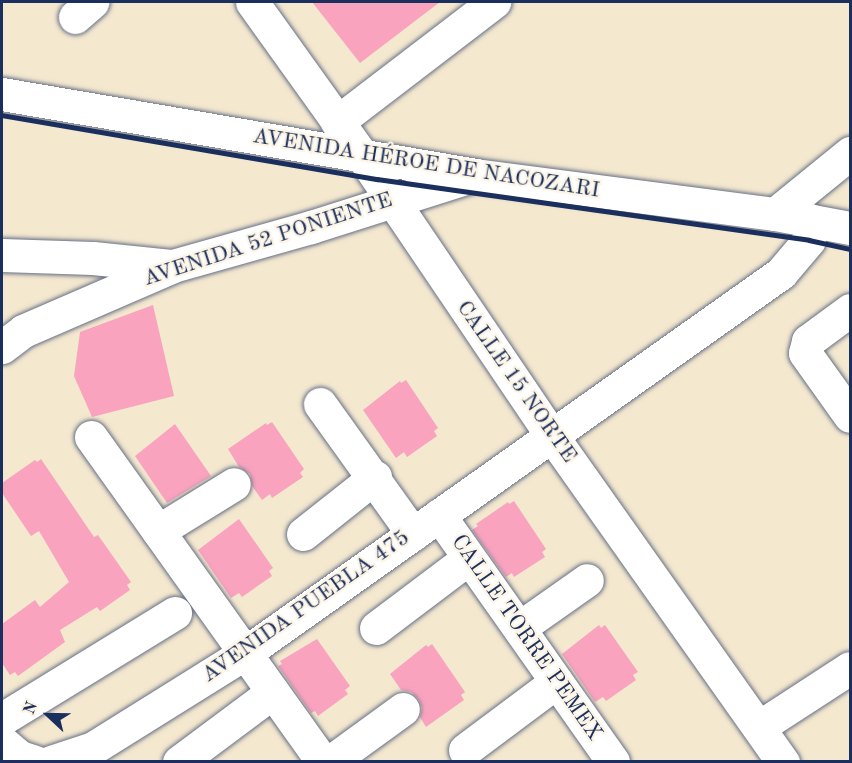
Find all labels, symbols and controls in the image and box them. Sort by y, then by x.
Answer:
street label: AVENIDA HÉROE DE NACOZARI [251,124,601,204]
street label: AVENIDA 52 PONIENTE [140,187,396,293]
street label: CALLE 15 NORTE [450,296,582,468]
street label: AVENIDA PUEBLA 475 [197,525,415,689]
street label: CALLE TORRE PEMEX [445,530,607,746]
north arrow [18,685,78,745]
text: N [22,700,41,717]

